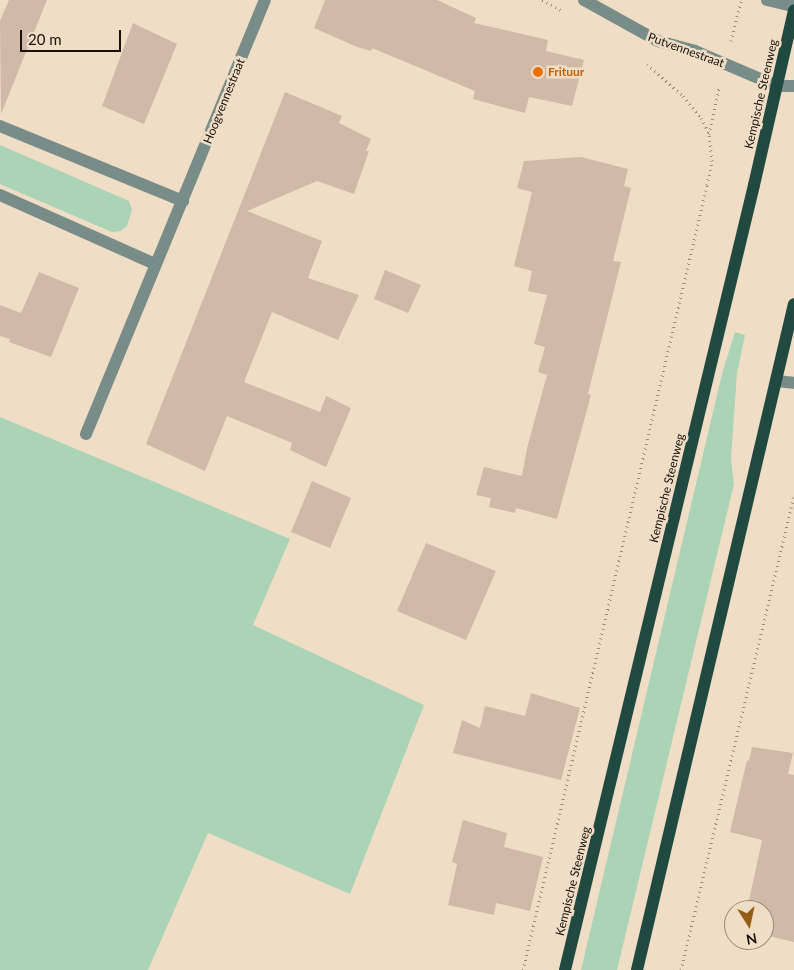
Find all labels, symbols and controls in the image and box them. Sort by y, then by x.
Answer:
scale bar [22,20,124,52]
text: 20 m [28,30,62,48]
street label: Putvennestraat [646,30,726,70]
street label: Kempische Steenweg [741,38,781,150]
street label: Hoogvennestraat [200,56,248,146]
place label: Frituur [548,65,584,79]
marker: Frituur [532,66,544,78]
street label: Kempische Steenweg [646,432,688,544]
street label: Kempische Steenweg [552,825,594,937]
north arrow [724,900,774,950]
text: N [745,930,758,949]

